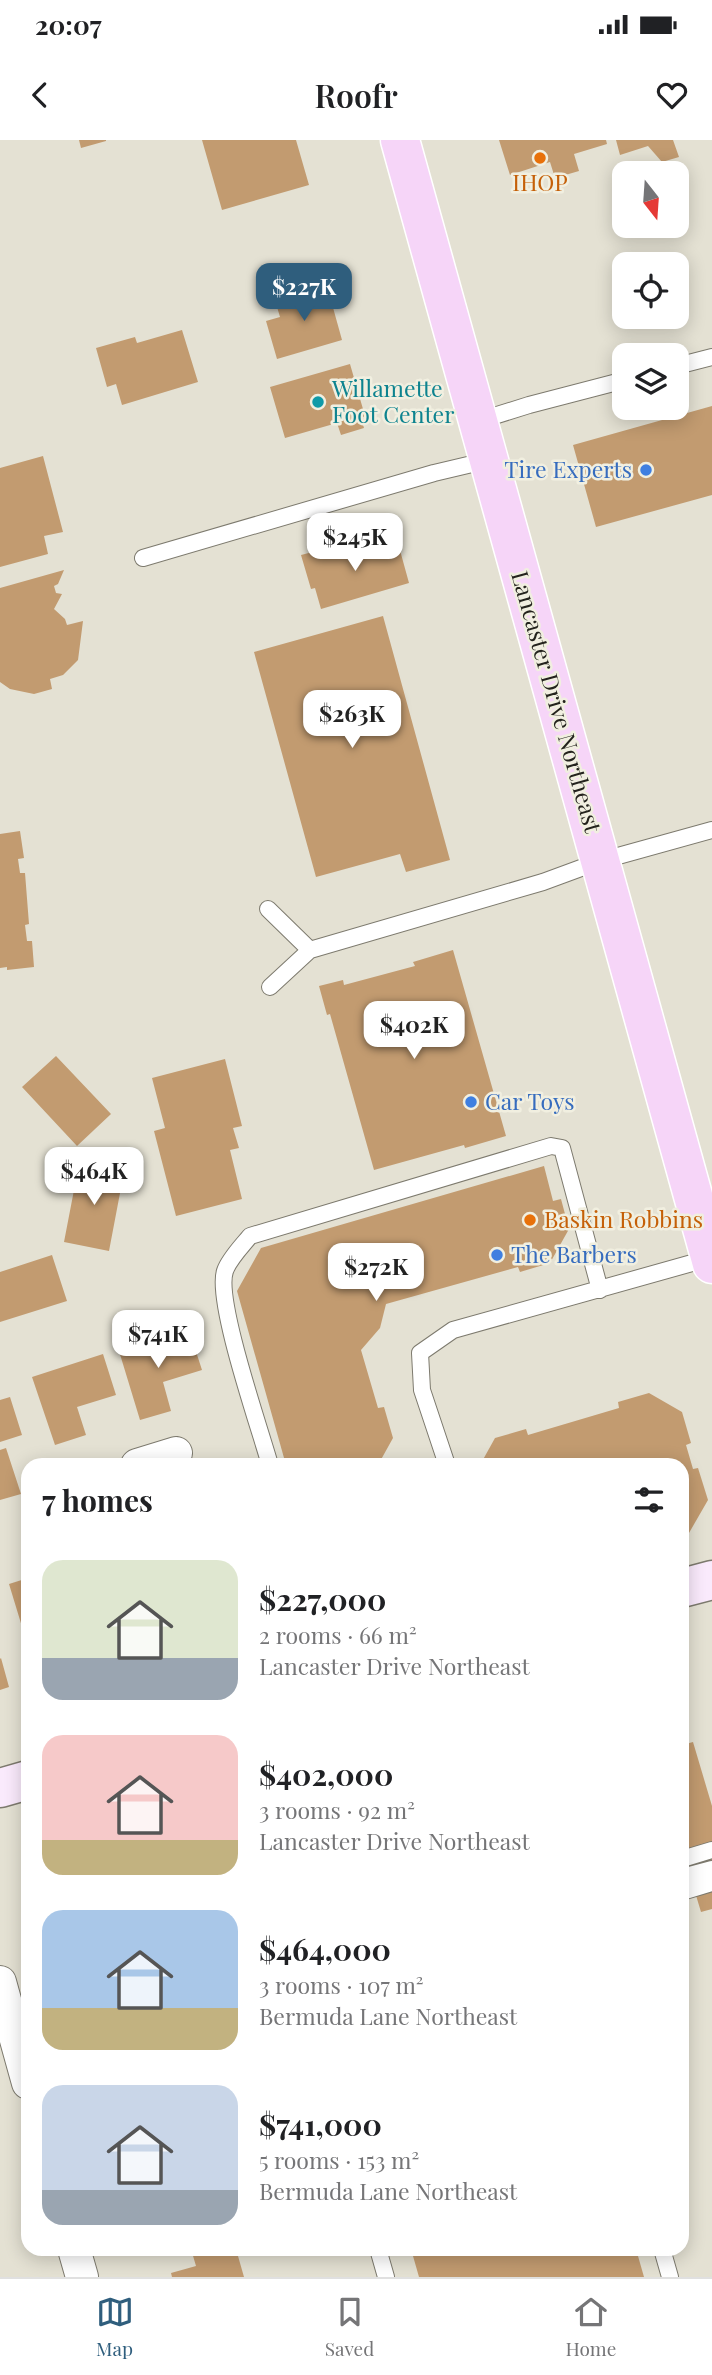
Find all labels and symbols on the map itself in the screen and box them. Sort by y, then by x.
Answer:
marker: IHOP [532,150,548,166]
north arrow [612,161,690,238]
place label: IHOP [512,166,568,197]
pin: $227K [255,264,353,323]
place label: Willamette Foot Center [331,372,454,429]
marker: Willamette Foot Center [310,394,326,410]
place label: Tire Experts [504,453,632,484]
marker: Tire Experts [638,462,654,478]
pin: $245K [306,514,404,573]
street label: Lancaster Drive Northeast [505,567,610,837]
pin: $263K [303,690,401,750]
pin: $402K [365,1002,463,1061]
place label: Car Toys [485,1085,575,1116]
marker: Car Toys [463,1094,479,1110]
pin: $464K [45,1147,143,1207]
place label: Baskin Robbins [544,1203,703,1234]
marker: Baskin Robbins [522,1212,538,1228]
place label: The Barbers [511,1238,637,1269]
pin: $272K [327,1244,425,1303]
marker: The Barbers [489,1247,505,1263]
pin: $741K [109,1310,207,1370]

